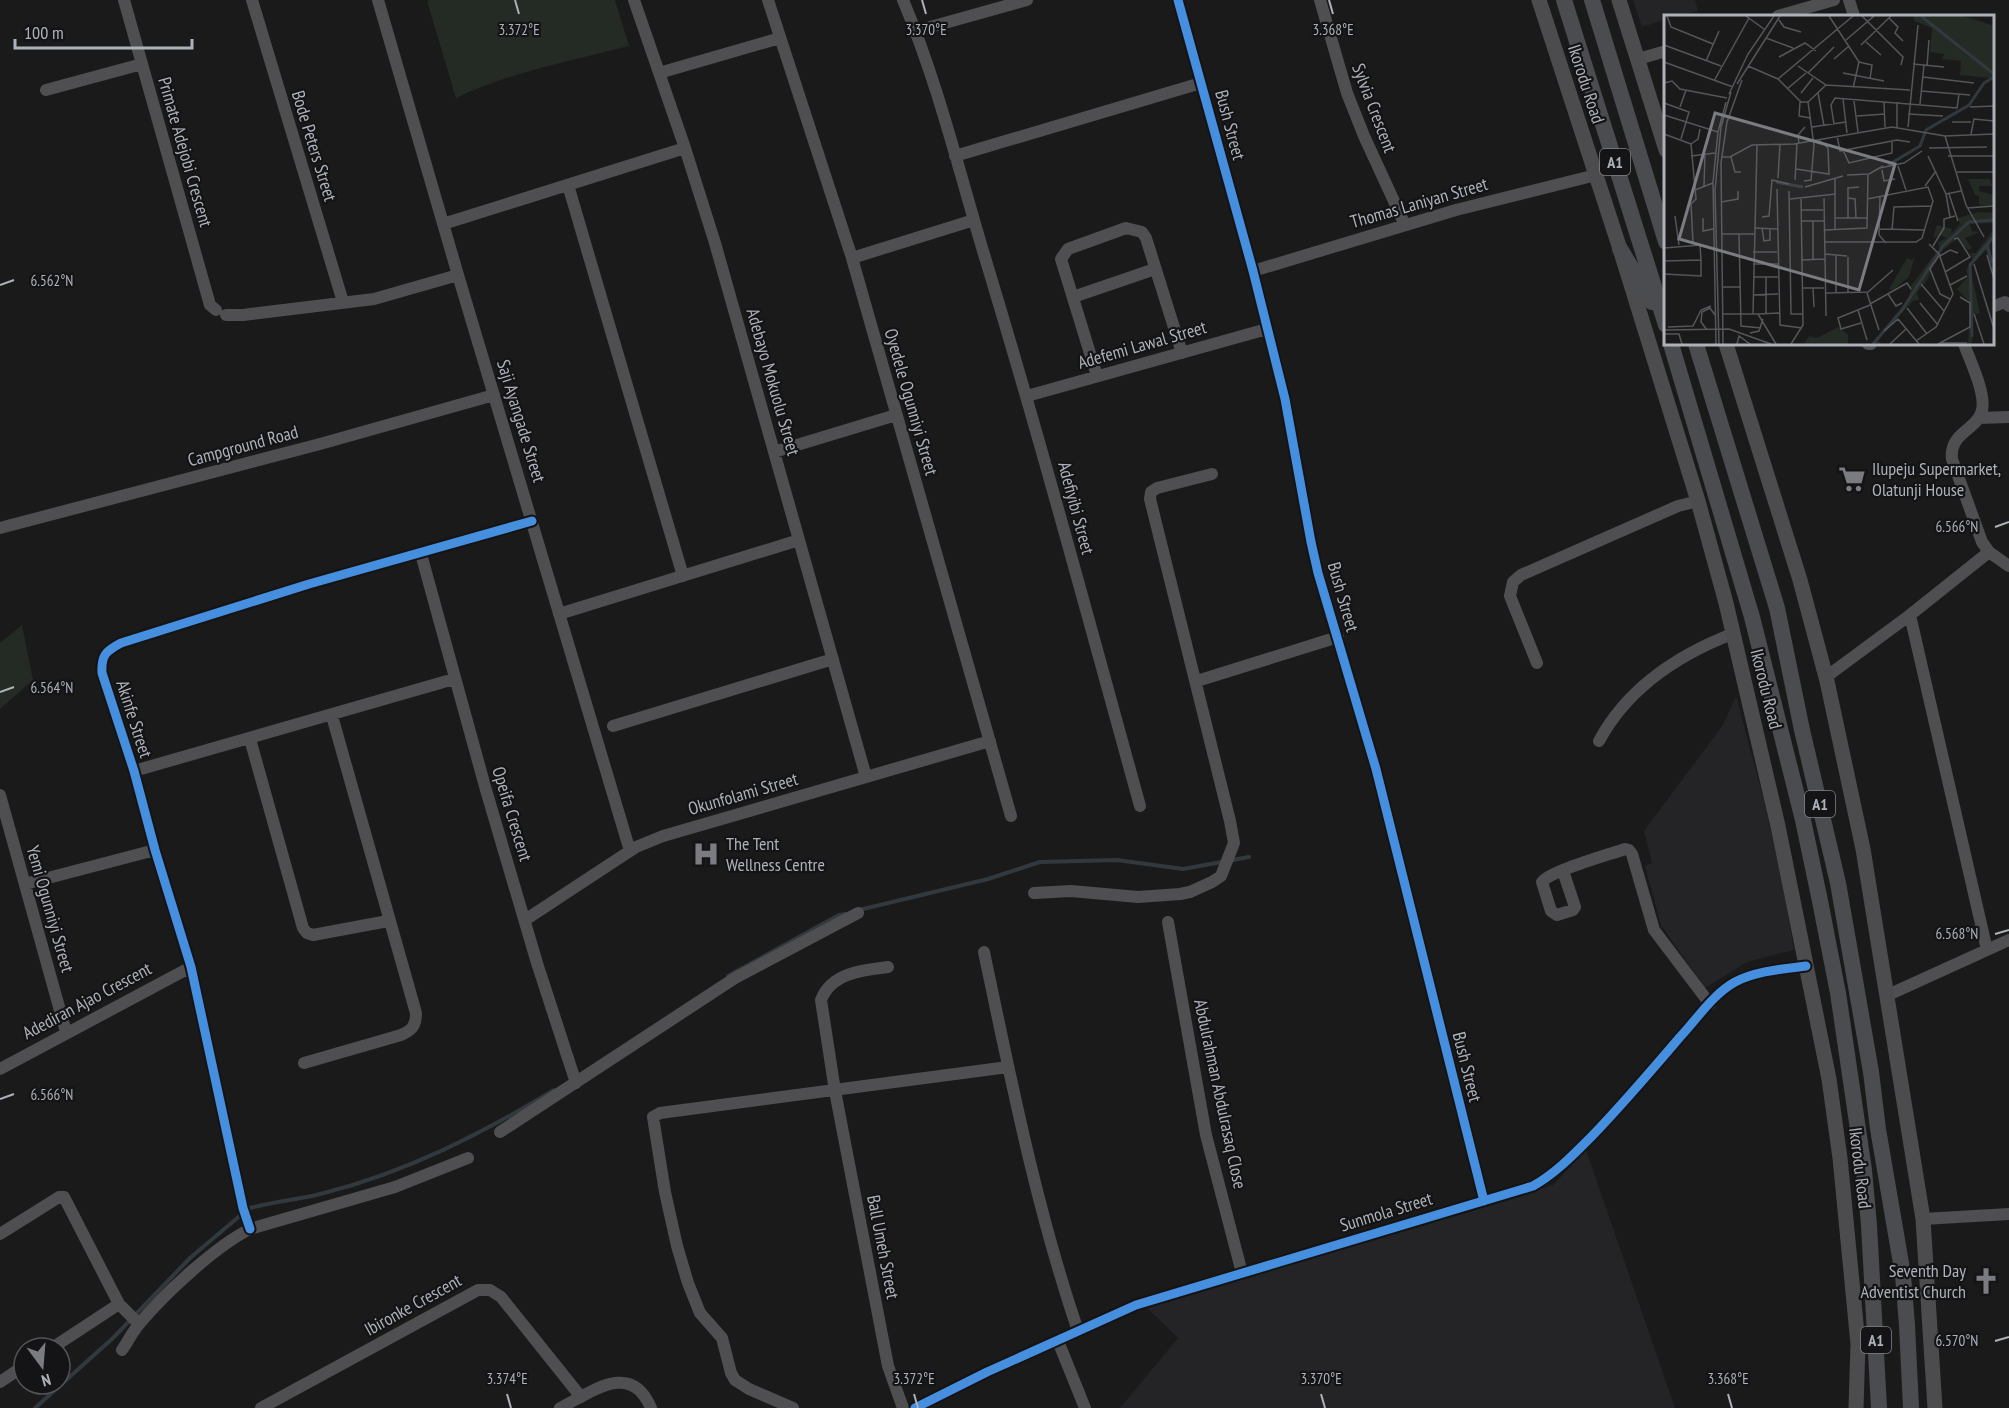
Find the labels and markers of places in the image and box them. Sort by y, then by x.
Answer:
place label: Ilupeju Supermarket, Olatunji House [1872,457,2001,501]
supermarket icon: Ilupeju Supermarket, Olatunji House [1837,464,1867,494]
place label: The Tent Wellness Centre [726,832,825,876]
hospital icon: The Tent Wellness Centre [691,839,721,869]
place label: Seventh Day Adventist Church [1860,1259,1966,1303]
church icon: Seventh Day Adventist Church [1971,1266,2001,1296]

